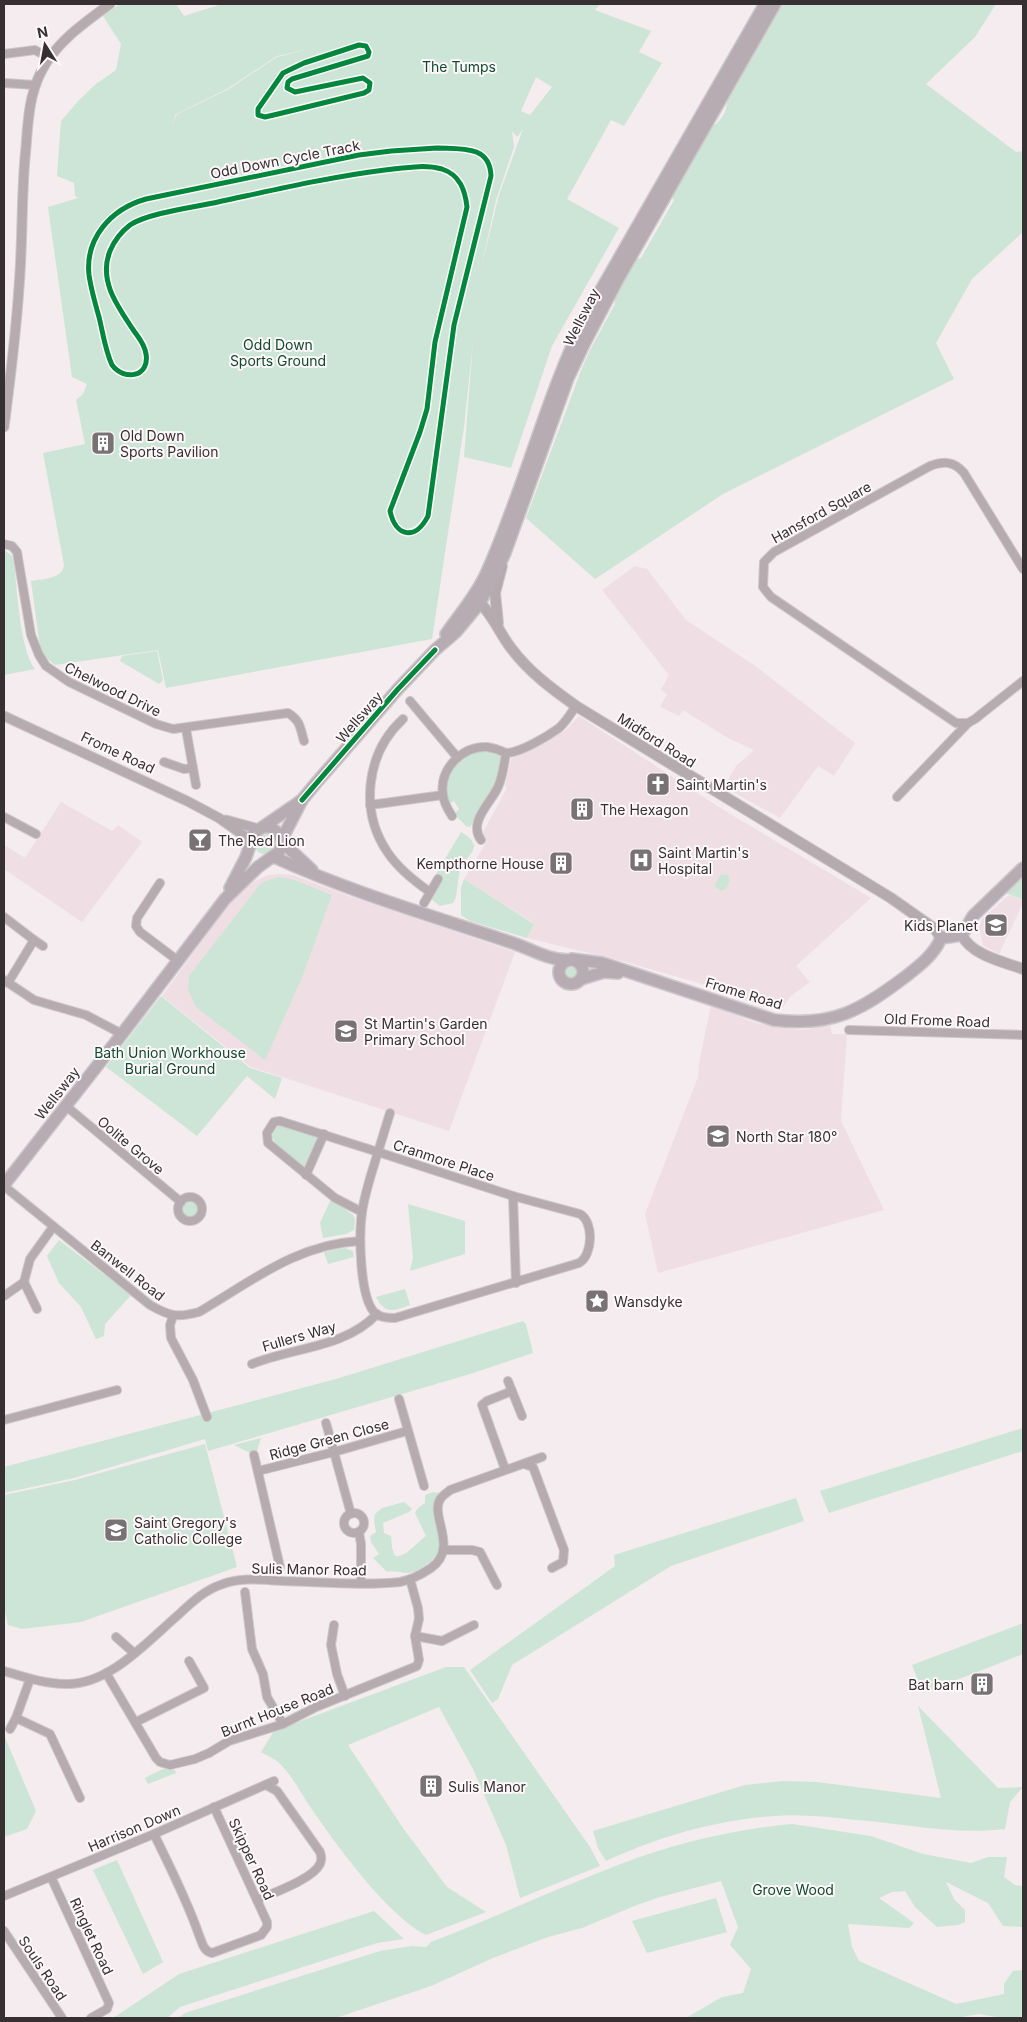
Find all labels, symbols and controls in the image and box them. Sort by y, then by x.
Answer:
north arrow [20,20,70,70]
text: N [36,22,49,41]
park label: The Tumps [422,58,496,75]
street label: Odd Down Cycle Track [209,136,362,182]
street label: Wellsway [559,285,603,349]
park label: Odd Down Sports Ground [230,336,326,369]
place label: Old Down Sports Pavilion [120,427,219,460]
building icon: Old Down Sports Pavilion [90,430,116,456]
street label: Hansford Square [768,478,874,546]
street label: Chelwood Drive [62,658,164,720]
street label: Wellsway [332,688,386,746]
street label: Midford Road [615,709,699,771]
street label: Frome Road [78,728,158,776]
church icon: Saint Martin's [645,771,671,797]
place label: Saint Martin's [676,776,767,793]
building icon: The Hexagon [569,796,595,822]
place label: The Hexagon [600,801,688,818]
bar icon: The Red Lion [187,827,213,853]
place label: The Red Lion [218,832,305,849]
place label: Saint Martin's Hospital [658,844,749,877]
hospital icon: Saint Martin's Hospital [628,847,654,873]
building icon: Kempthorne House [548,850,574,876]
place label: Kempthorne House [416,855,544,872]
school or university icon: Kids Planet [983,912,1009,938]
place label: Kids Planet [904,917,978,934]
street label: Frome Road [704,973,784,1013]
street label: Old Frome Road [884,1010,990,1030]
place label: St Martin's Garden Primary School [364,1015,488,1048]
school or university icon: St Martin's Garden Primary School [333,1018,359,1044]
park label: Bath Union Workhouse Burial Ground [94,1044,246,1077]
street label: Wellsway [31,1063,83,1123]
street label: Oolite Grove [94,1112,168,1178]
school or university icon: North Star 180° [705,1123,731,1149]
place label: North Star 180° [736,1128,838,1145]
street label: Cranmore Place [391,1136,497,1184]
street label: Banwell Road [88,1236,168,1304]
place icon: Wansdyke [584,1288,610,1314]
place label: Wansdyke [614,1293,683,1310]
street label: Fullers Way [260,1317,338,1355]
street label: Ridge Green Close [267,1415,391,1463]
place label: Saint Gregory's Catholic College [134,1514,242,1547]
school or university icon: Saint Gregory's Catholic College [103,1517,129,1543]
street label: Sulis Manor Road [251,1559,367,1579]
building icon: Bat barn [969,1671,995,1697]
place label: Bat barn [908,1676,964,1693]
street label: Burnt House Road [218,1680,336,1740]
building icon: Sulis Manor [418,1773,444,1799]
place label: Sulis Manor [448,1778,526,1795]
street label: Harrison Down [85,1801,183,1855]
street label: Skipper Road [226,1815,278,1903]
park label: Grove Wood [752,1881,834,1898]
street label: Ringlet Road [67,1895,117,1977]
street label: Souls Road [15,1933,71,2003]

